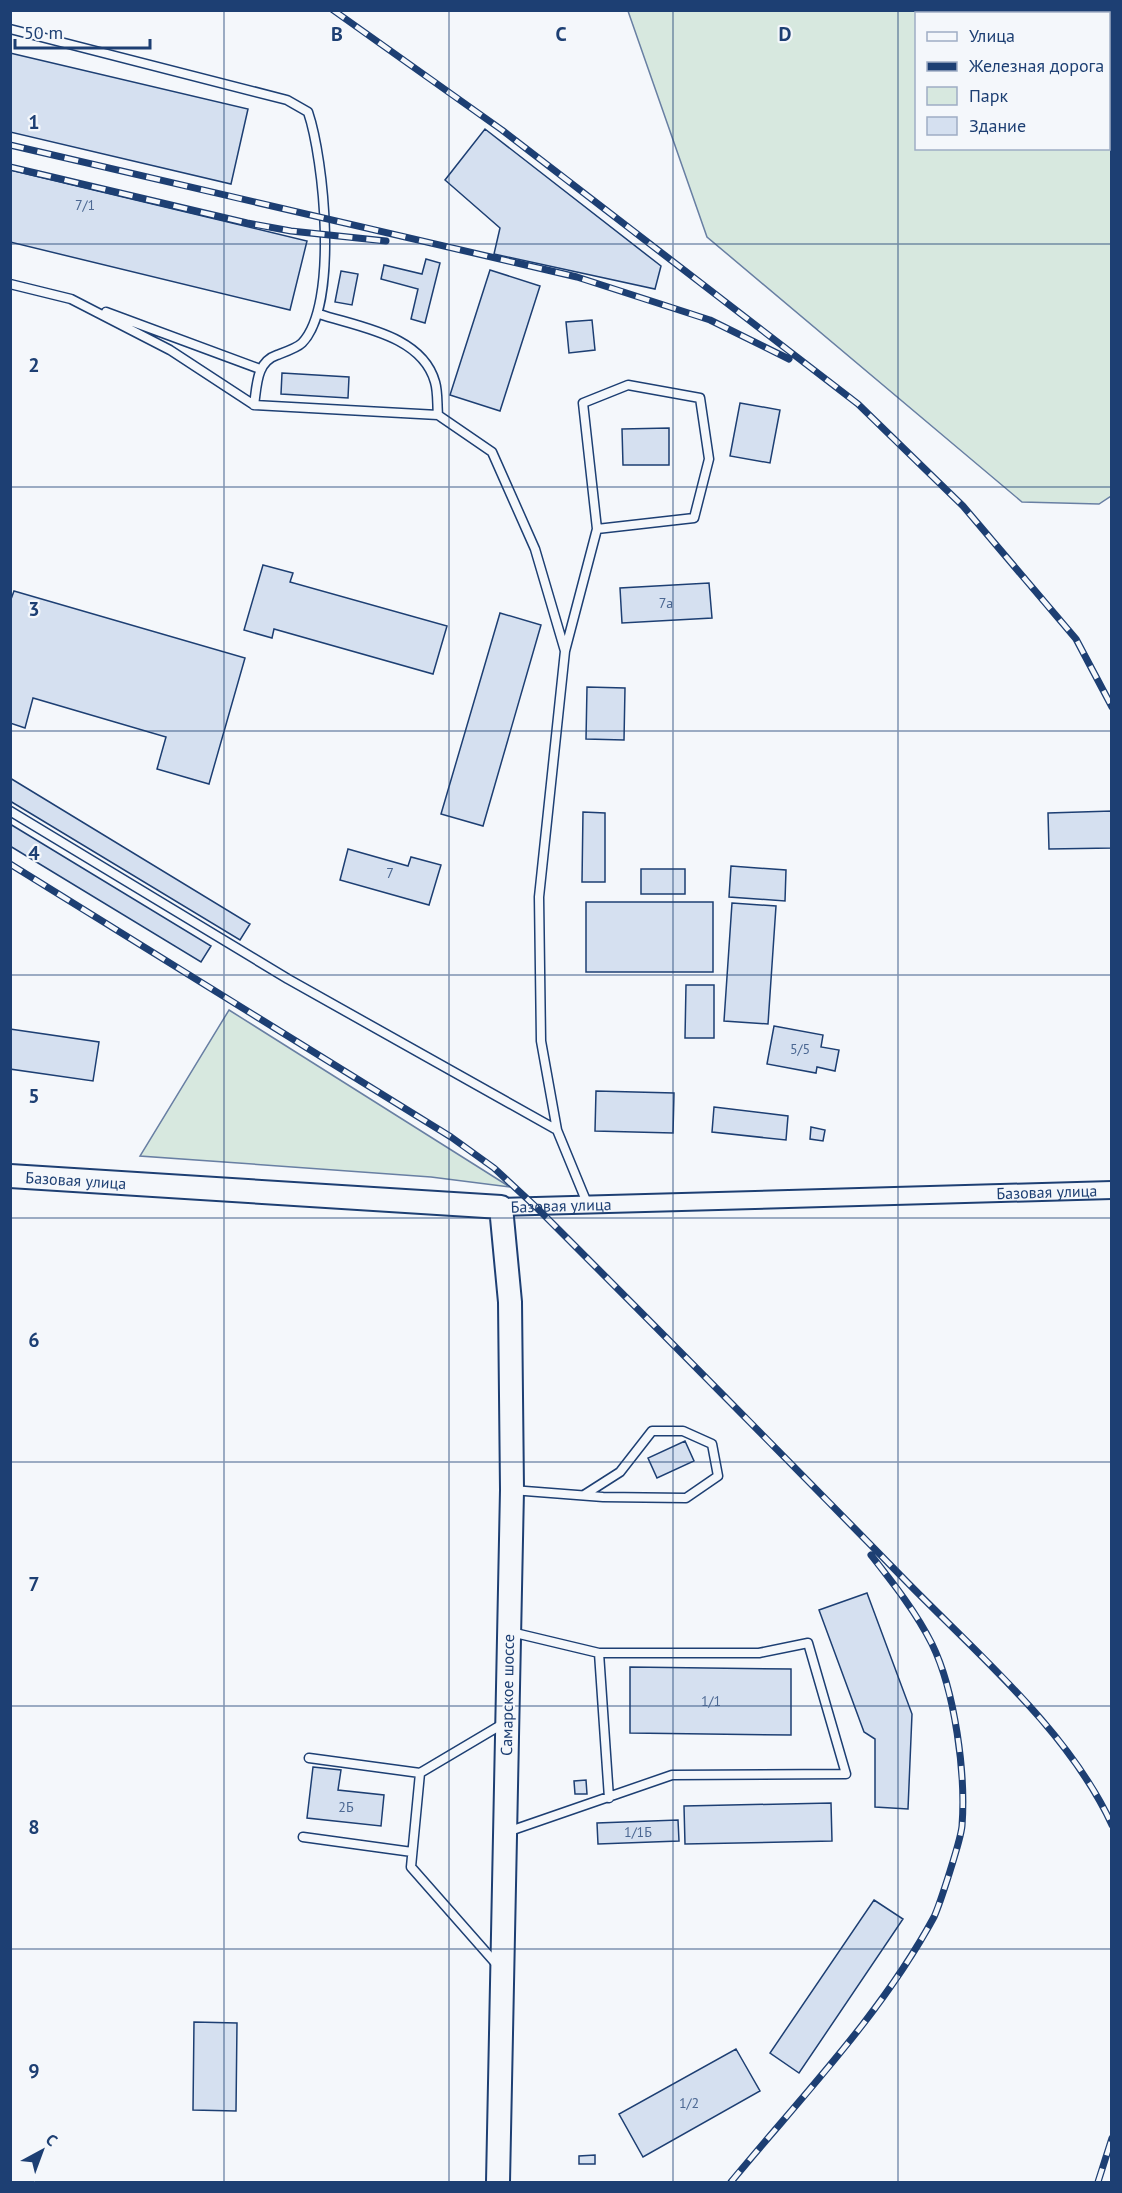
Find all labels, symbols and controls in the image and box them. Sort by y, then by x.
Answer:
scale bar [15,12,150,50]
legend [915,12,1110,150]
text: 50 m [24,21,63,44]
text: B [331,21,343,47]
text: C [555,21,567,47]
text: D [779,21,792,47]
text: Улица [969,24,1015,47]
text: Железная дорога [968,54,1104,77]
text: Парк [969,84,1009,107]
text: 1 [28,109,40,135]
text: Здание [969,114,1026,137]
house number: 7/1 [75,196,95,214]
text: 2 [28,352,40,378]
house number: 7а [659,594,673,612]
text: 3 [28,596,40,622]
text: 4 [28,840,40,866]
house number: 7 [386,864,394,882]
house number: 5/5 [790,1040,810,1058]
text: 5 [28,1083,40,1109]
street label: Базовая улица [25,1167,127,1193]
street label: Базовая улица [996,1180,1098,1203]
street label: Базовая улица [510,1194,612,1217]
text: 6 [28,1327,40,1353]
text: 7 [28,1571,40,1597]
street label: Самарское шоссе [496,1634,518,1756]
house number: 1/1 [701,1692,721,1710]
house number: 2Б [338,1798,354,1816]
text: 8 [28,1814,40,1840]
house number: 1/1Б [624,1823,652,1841]
text: 9 [28,2058,40,2084]
house number: 1/2 [679,2094,699,2112]
north arrow [12,2121,72,2181]
text: С [42,2129,62,2150]

